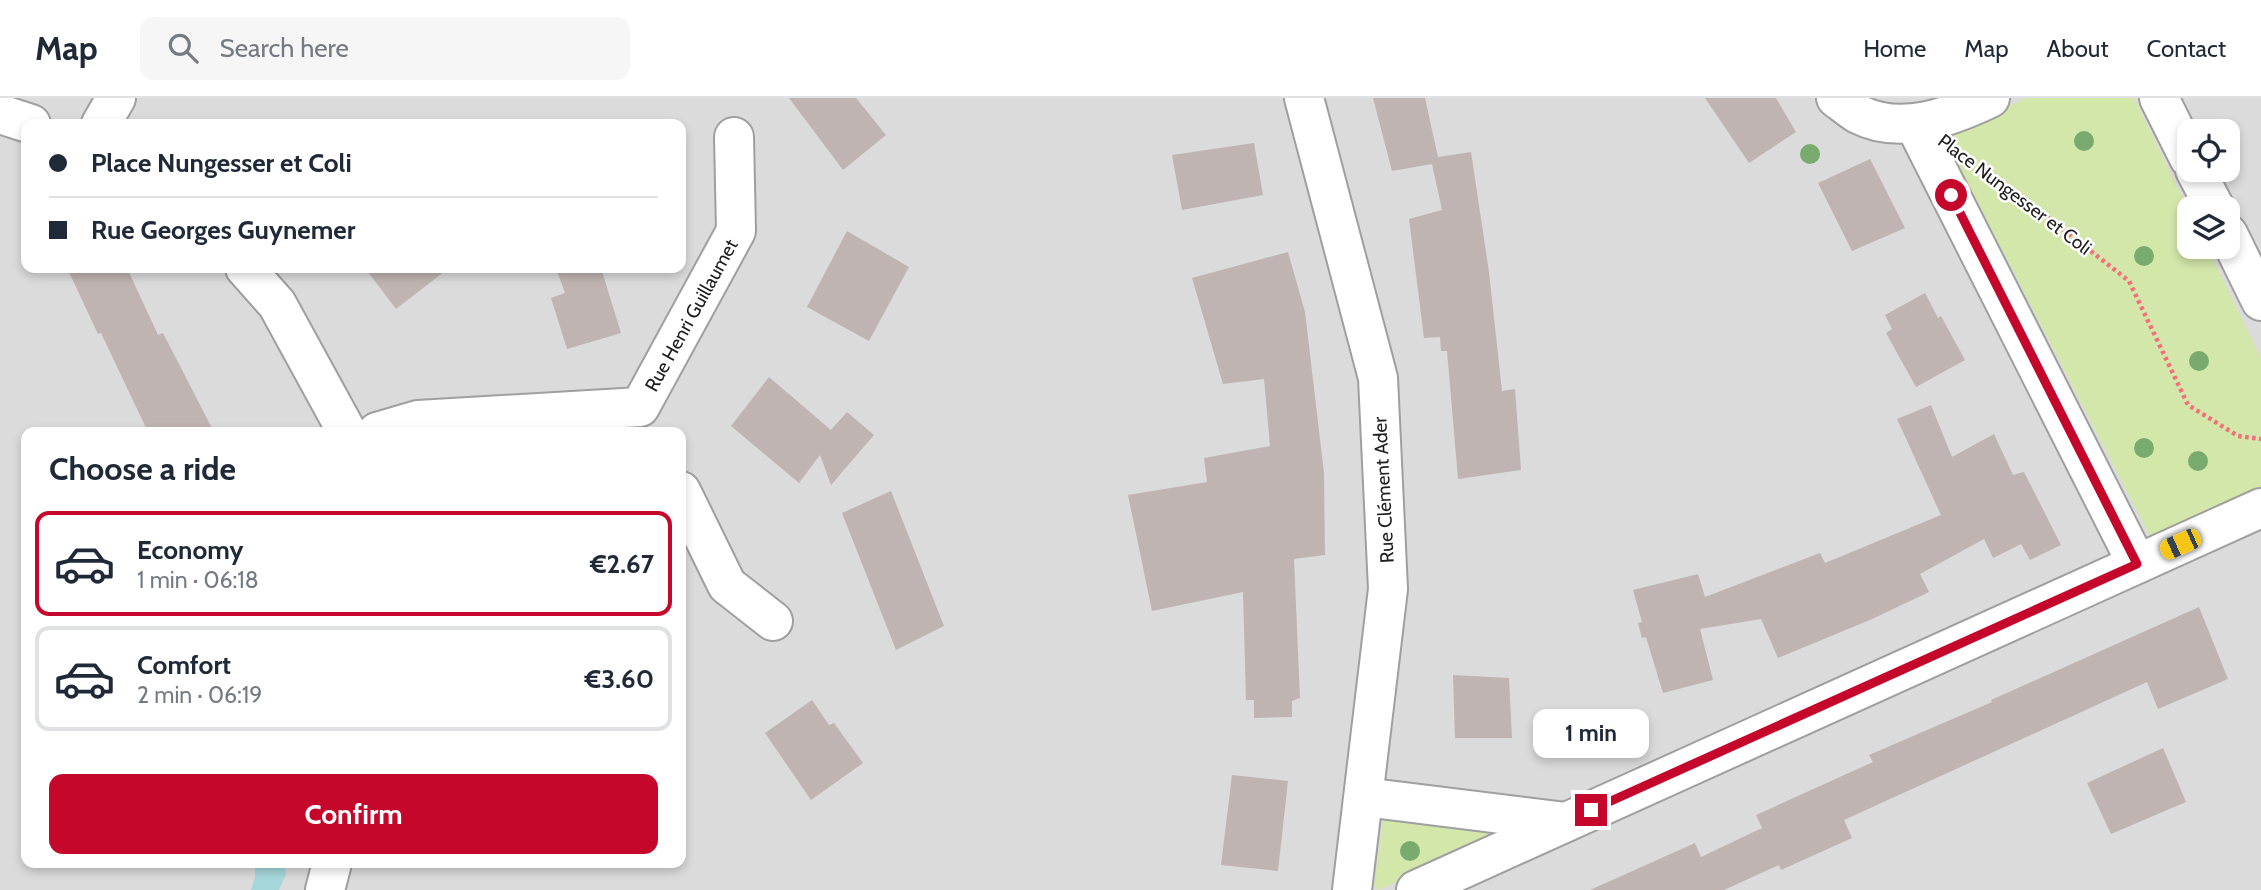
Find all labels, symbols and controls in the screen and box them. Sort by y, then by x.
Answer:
search box [140,17,630,80]
text: Map [35,28,98,68]
icon: search [164,29,202,67]
text: Search here [220,32,349,64]
text: Home [1863,34,1926,63]
text: Map [1964,34,2009,63]
text: About [2047,34,2109,63]
text: Contact [2147,34,2226,63]
map controls [2177,119,2240,259]
button: locate [2177,119,2240,182]
street label: Place Nungesser et Coli [1933,129,2096,260]
text: Place Nungesser et Coli [91,147,352,179]
route start [1935,179,1967,211]
button: layers [2177,196,2240,259]
text: Rue Georges Guynemer [91,214,355,246]
street label: Rue Henri Guillaumet [640,235,743,395]
street label: Rue Clément Ader [1368,416,1399,564]
text: Choose a ride [49,449,236,488]
car [2157,526,2204,562]
icon: car [53,532,116,595]
text: Economy [137,534,243,566]
text: €2.67 [590,548,654,580]
text: 1 min · 06:18 [137,566,259,594]
icon: car [53,647,116,710]
text: Comfort [137,649,231,681]
text: €3.60 [585,663,654,695]
text: 2 min · 06:19 [137,681,262,709]
callout: 1 min [1533,708,1649,758]
text: 1 min [1565,719,1617,747]
button: Confirm [49,774,658,854]
route end [1575,794,1607,826]

